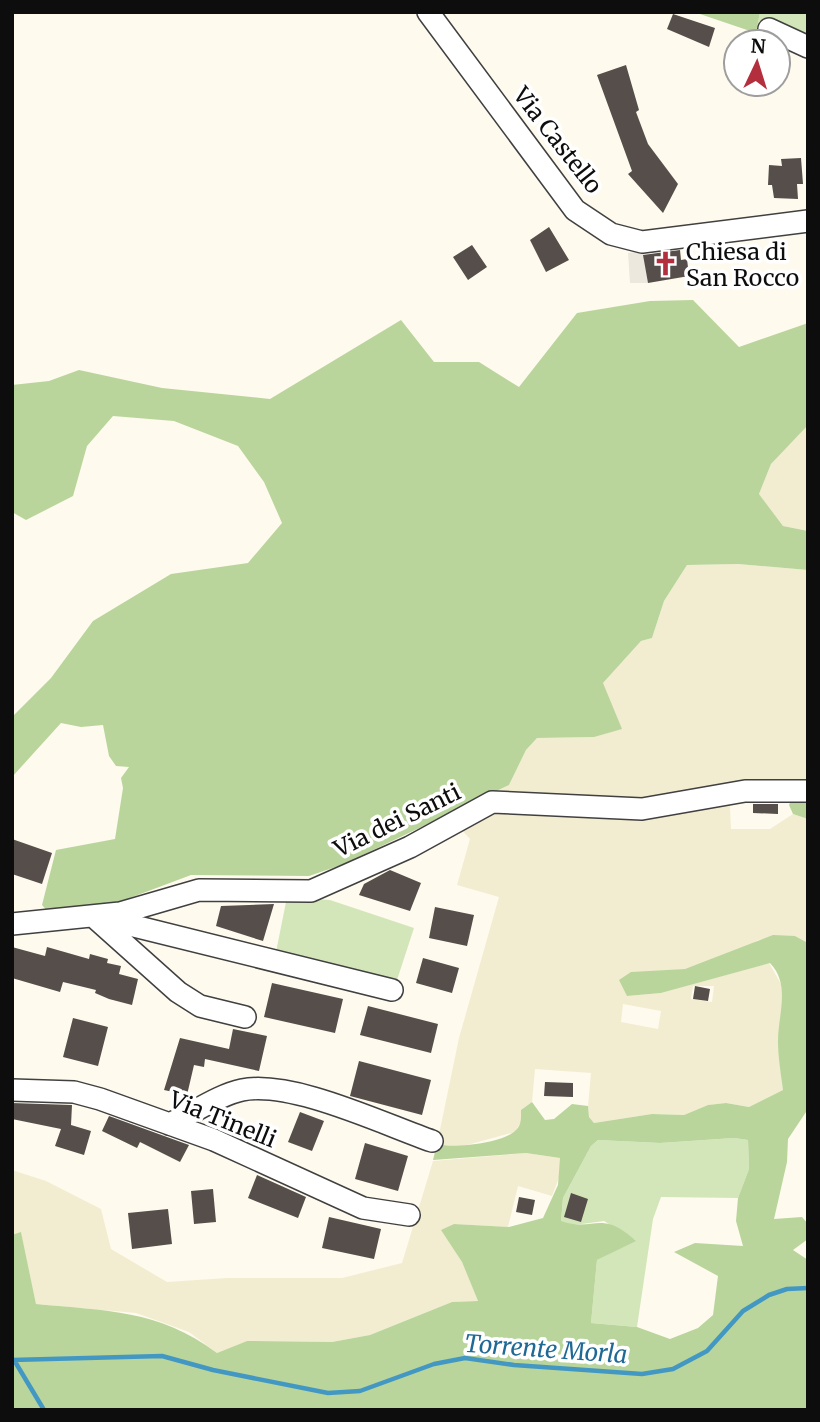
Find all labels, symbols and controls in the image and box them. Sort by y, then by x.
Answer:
north arrow [722,28,792,98]
text: N [750,34,767,59]
street label: Via Castello [507,80,609,199]
place label: Chiesa di San Rocco [686,237,799,292]
church icon: Chiesa di San Rocco [652,250,680,278]
street label: Via dei Santi [328,777,465,864]
street label: Via Tinelli [164,1084,281,1154]
water label: Torrente Morla [464,1328,628,1370]

